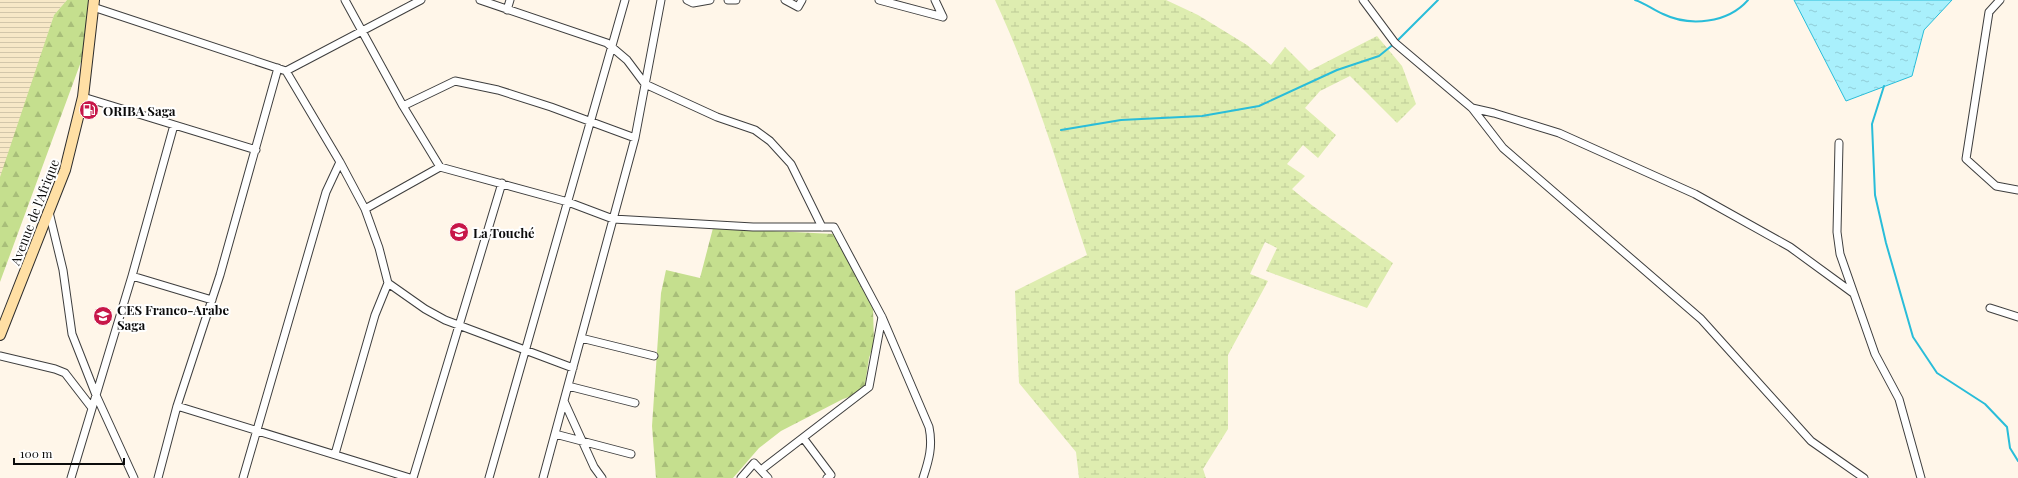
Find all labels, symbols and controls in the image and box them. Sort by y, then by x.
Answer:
fuel station icon: ORIBA Saga [78,99,100,121]
place label: ORIBA Saga [103,102,176,119]
street label: Avenue de l'Afrique [6,156,62,268]
school or university icon: La Touché [448,221,470,243]
place label: La Touché [473,224,535,241]
place label: CES Franco-Arabe Saga [117,301,229,333]
school or university icon: CES Franco-Arabe Saga [92,305,114,327]
scale bar [14,440,124,466]
text: 100 m [20,445,53,461]

